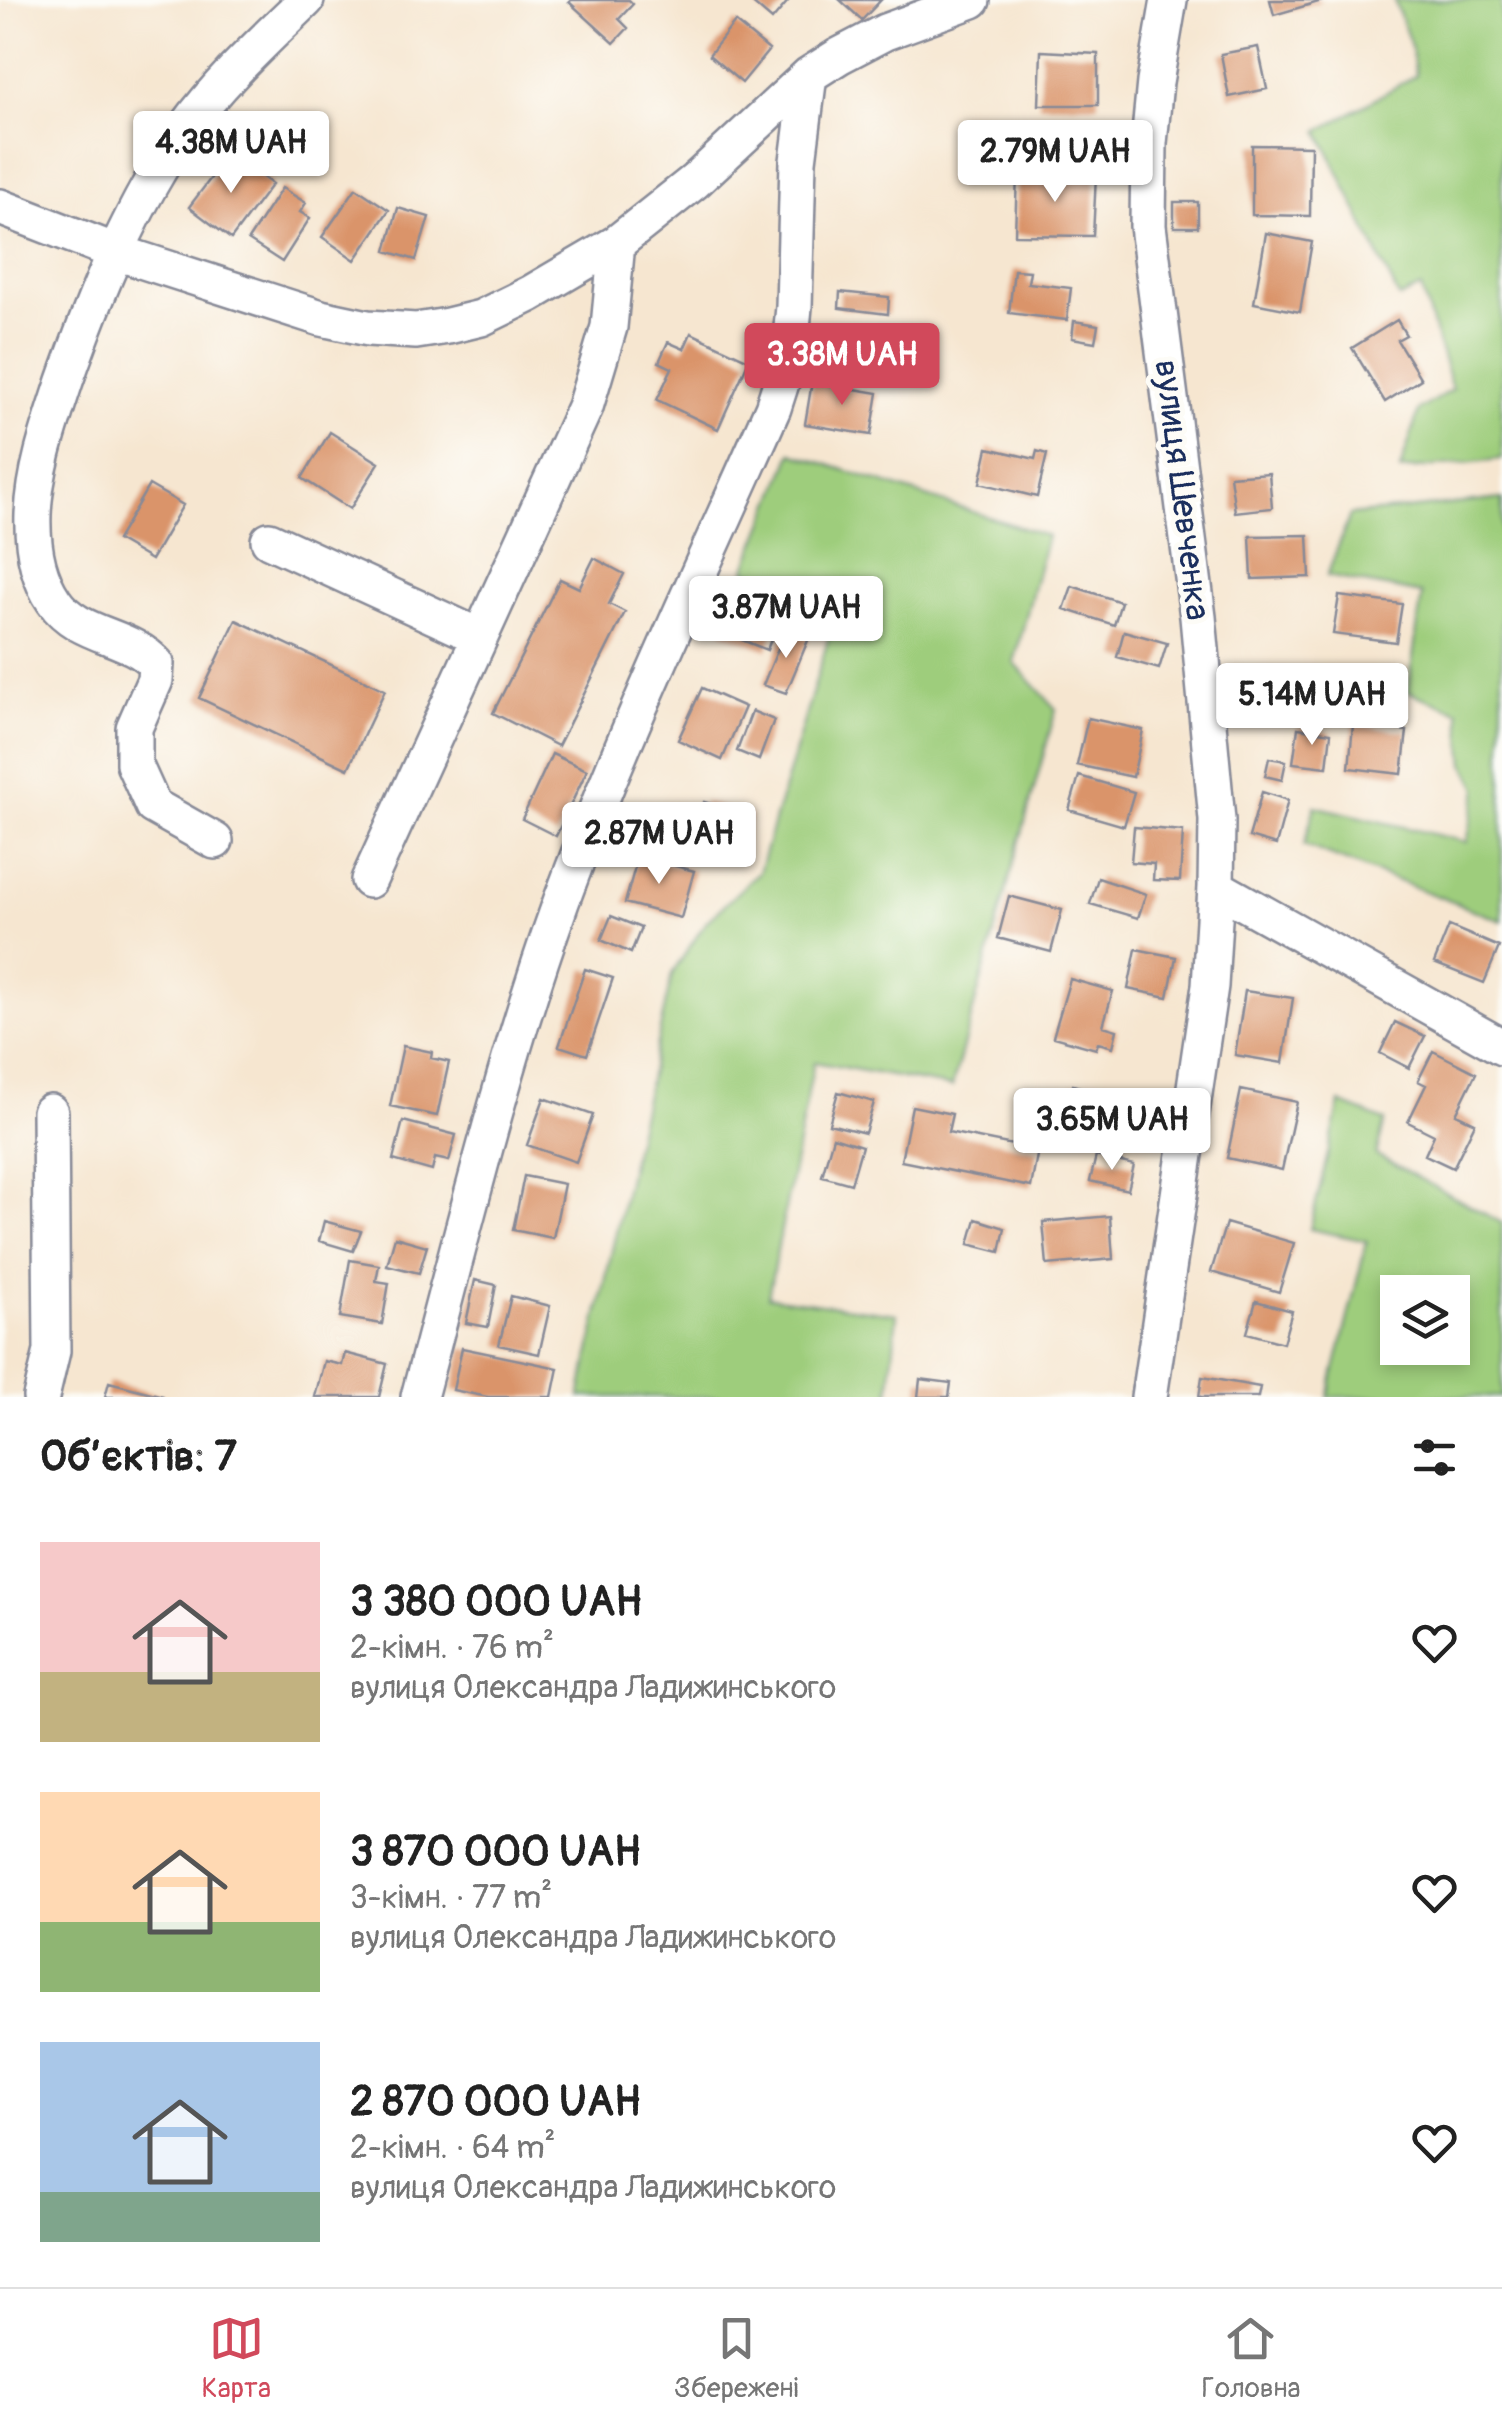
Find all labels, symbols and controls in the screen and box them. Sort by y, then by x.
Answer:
pin: 4.38M UAH [117,111,345,196]
pin: 2.79M UAH [941,120,1169,205]
text: 4.38M UAH [155,123,307,163]
text: 2.79M UAH [980,132,1130,172]
pin: 3.38M UAH [728,323,956,408]
text: 3.38M UAH [766,335,918,375]
street label: вулиця Шевченка [1144,357,1220,623]
pin: 3.87M UAH [672,576,900,661]
text: 3.87M UAH [711,588,861,628]
pin: 5.14M UAH [1198,663,1426,748]
text: 5.14M UAH [1238,675,1386,715]
pin: 2.87M UAH [545,802,773,887]
text: 2.87M UAH [584,814,734,854]
pin: 3.65M UAH [998,1088,1226,1173]
text: 3.65M UAH [1035,1100,1189,1140]
map controls [1380,1275,1470,1365]
button: layers [1380,1275,1470,1365]
icon: filters [1407,1430,1462,1485]
text: Об’єктів: 7 [40,1431,237,1483]
text: 3 380 000 UAH [350,1576,642,1628]
icon: home [120,1582,240,1702]
icon: heart [1407,1615,1462,1670]
text: 2-кімн. · 76 m² [350,1628,554,1668]
text: вулиця Олександра Ладижинського [350,1668,836,1708]
text: 3 870 000 UAH [350,1826,641,1878]
icon: home [120,1832,240,1952]
icon: heart [1407,1865,1462,1920]
text: 3-кімн. · 77 m² [350,1878,552,1918]
text: вулиця Олександра Ладижинського [350,1918,836,1958]
text: 2 870 000 UAH [350,2076,641,2128]
icon: home [120,2082,240,2202]
icon: heart [1407,2115,1462,2170]
text: 2-кімн. · 64 m² [350,2128,556,2168]
text: вулиця Олександра Ладижинського [350,2168,836,2208]
tab: Карта [202,2311,271,2406]
tab: Збережені [674,2311,798,2406]
tab: Головна [1201,2311,1300,2406]

